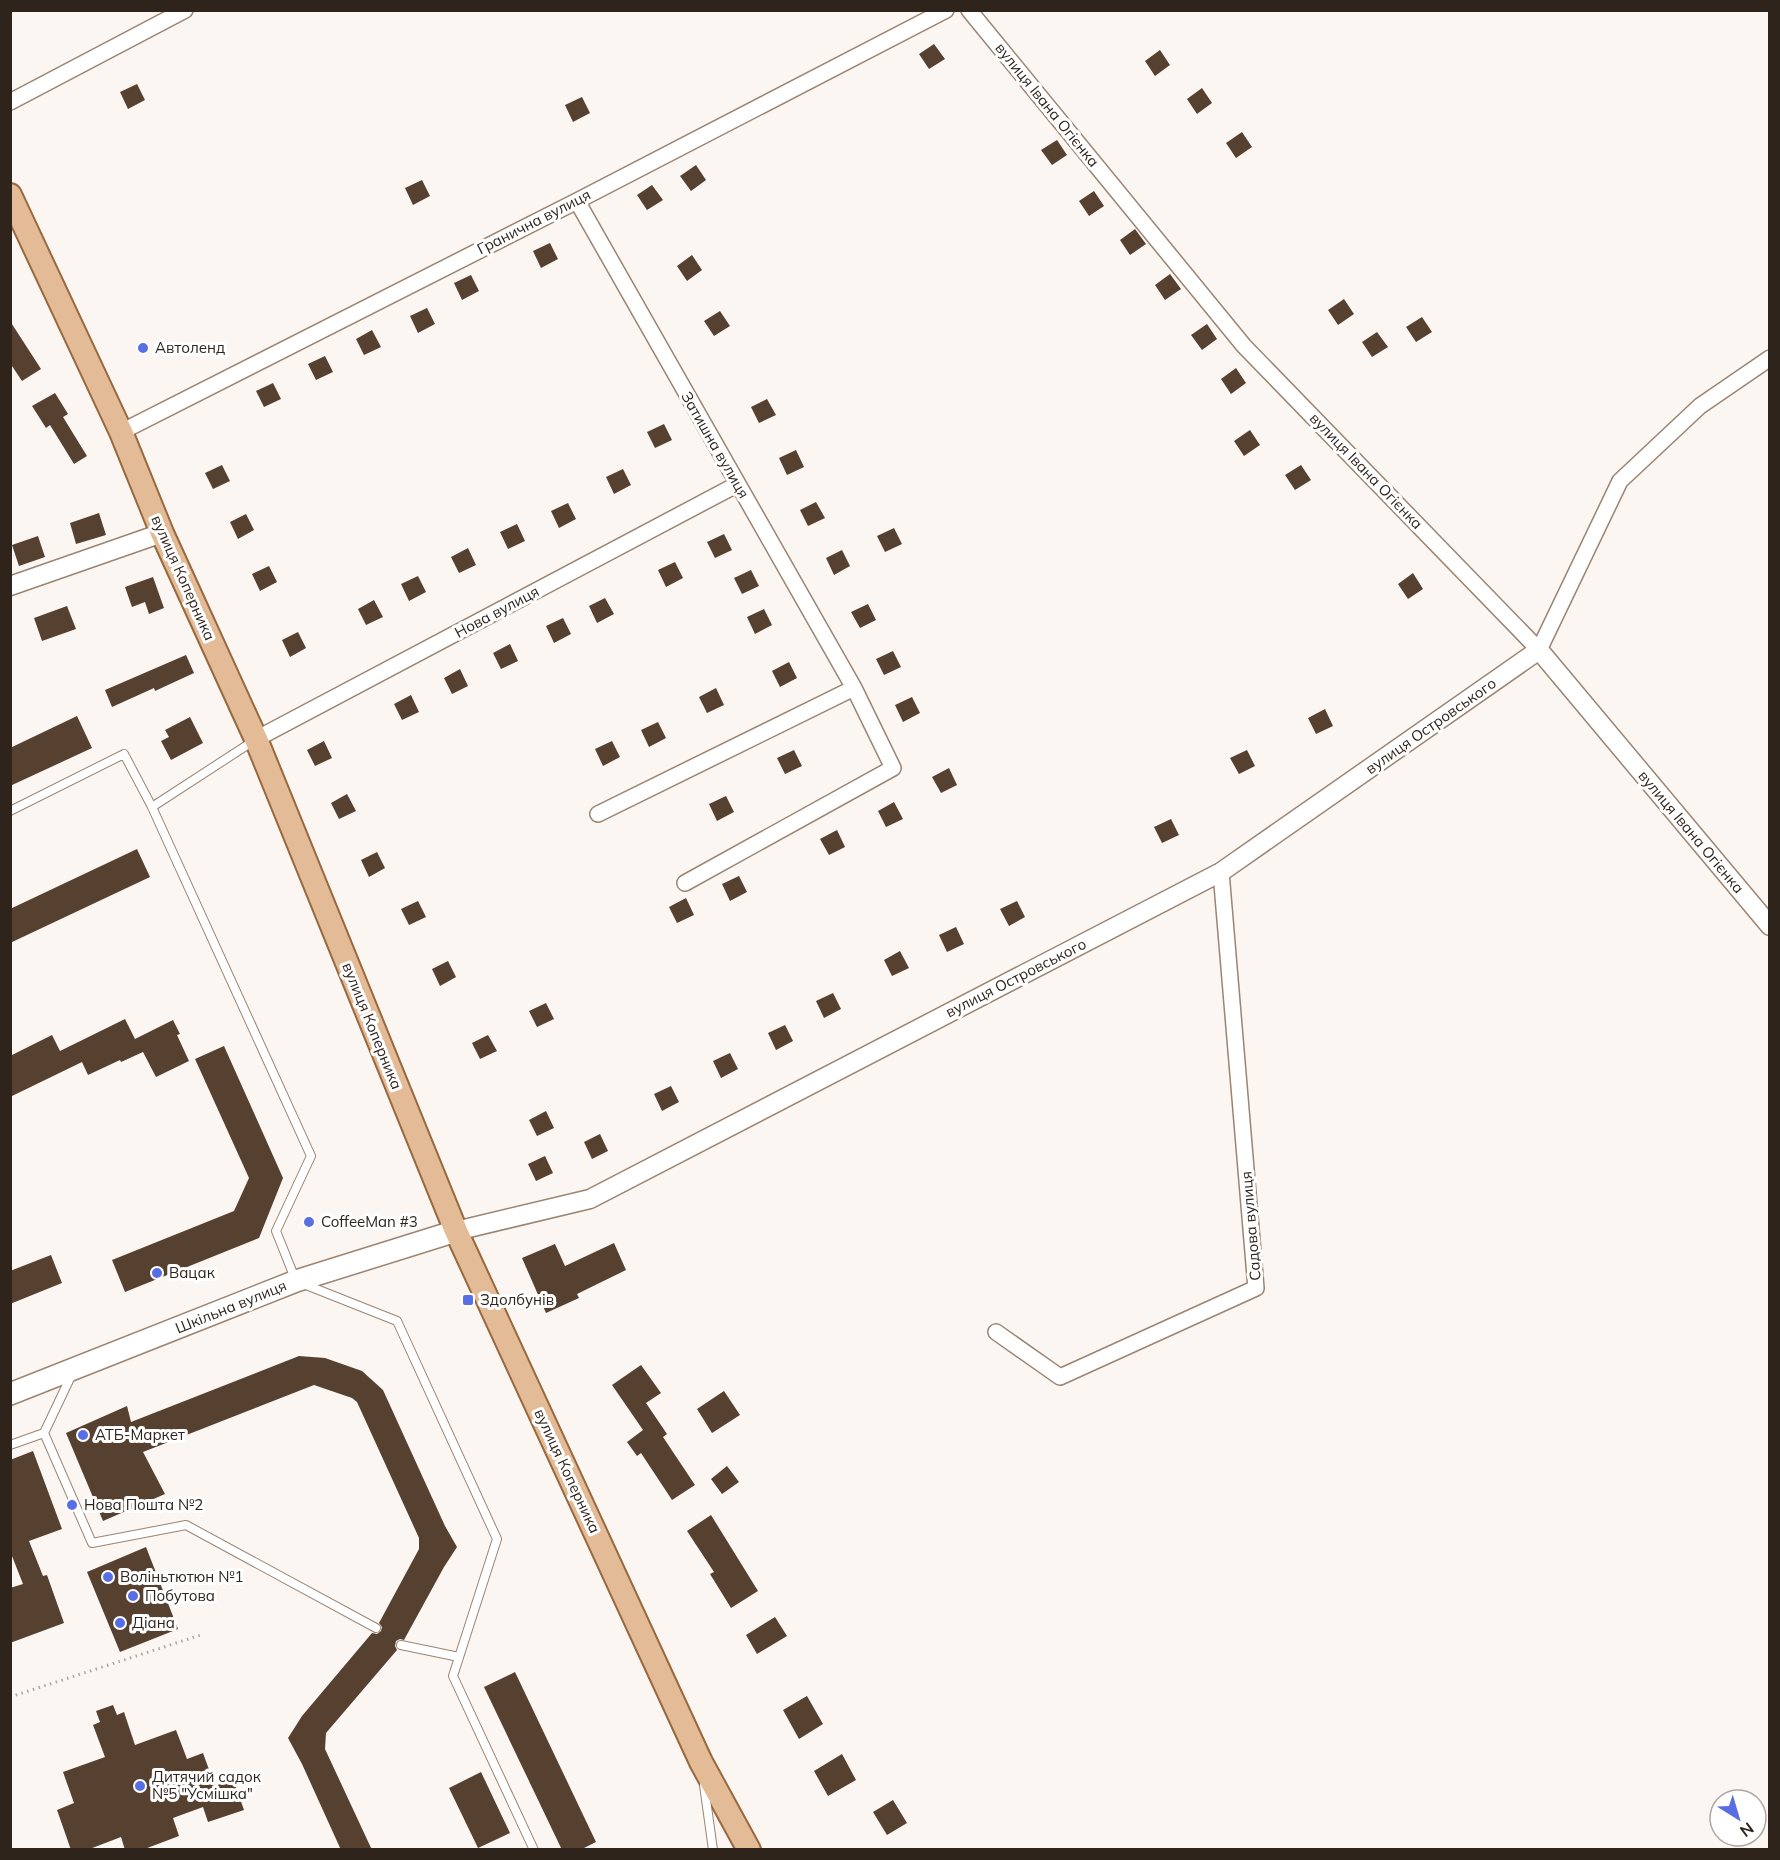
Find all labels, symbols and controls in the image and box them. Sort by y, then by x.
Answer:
street label: вулиця Івана Огієнка [991,39,1103,171]
street label: Гранична вулиця [474,185,594,258]
place label: Автоленд [155,338,225,357]
marker: Автоленд [136,341,150,355]
street label: Затишна вулиця [677,388,754,502]
street label: вулиця Івана Огієнка [1306,408,1427,533]
street label: вулиця Коперника [147,512,220,643]
street label: Нова вулиця [451,581,542,642]
street label: вулиця Островського [1362,673,1500,778]
street label: вулиця Івана Огієнка [1634,766,1748,897]
street label: вулиця Островського [942,934,1089,1021]
street label: вулиця Коперника [338,960,407,1092]
street label: Садова вулиця [1236,1171,1265,1282]
place label: CoffeeMan #3 [321,1212,418,1231]
marker: CoffeeMan #3 [302,1215,316,1229]
place label: Вацак [169,1263,216,1282]
marker: Вацак [150,1266,164,1280]
street label: Шкільна вулиця [172,1276,289,1337]
place label: Здолбунів [480,1290,554,1309]
marker: Здолбунів [461,1293,475,1307]
street label: вулиця Коперника [530,1406,605,1536]
place label: АТБ-Маркет [95,1425,185,1444]
marker: АТБ-Маркет [76,1428,90,1442]
place label: Нова Пошта №2 [84,1495,203,1514]
marker: Нова Пошта №2 [65,1498,79,1512]
place label: Воліньтютюн №1 [120,1567,244,1586]
marker: Воліньтютюн №1 [101,1570,115,1584]
place label: Побутова [145,1586,215,1605]
marker: Побутова [126,1589,140,1603]
place label: Дiана [132,1613,175,1632]
marker: Дiана [113,1616,127,1630]
place label: Дитячий садок №5 "Усмішка" [152,1767,262,1803]
marker: Дитячий садок №5 "Усмішка" [133,1779,147,1793]
north arrow [1708,1788,1768,1848]
text: N [1736,1818,1758,1842]

